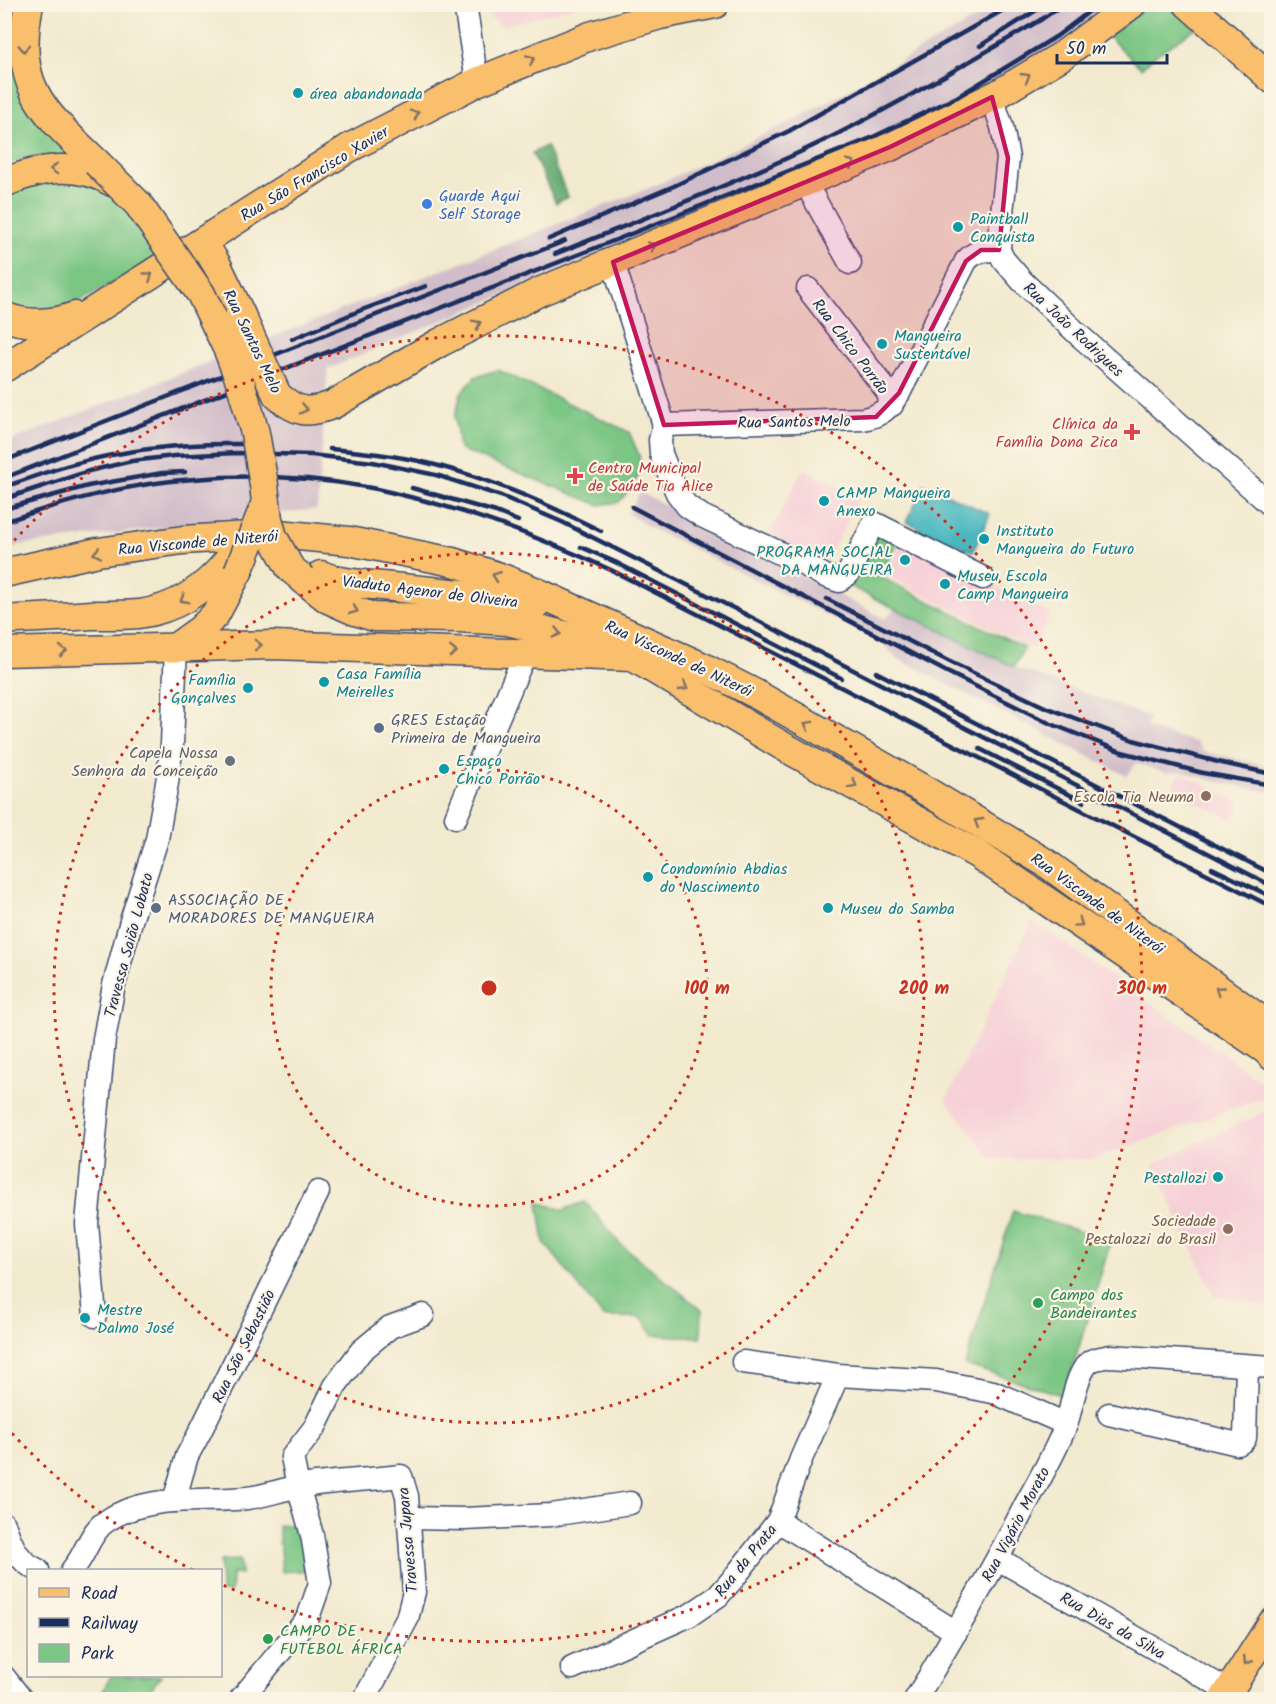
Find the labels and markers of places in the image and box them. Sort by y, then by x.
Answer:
place label: área abandonada [310,82,423,107]
marker: área abandonada [291,86,305,100]
place label: Guarde Aqui Self Storage [439,184,521,227]
marker: Guarde Aqui Self Storage [420,197,434,211]
place label: Paintball Conquista [970,207,1035,250]
marker: Paintball Conquista [951,220,965,234]
place label: Mangueira Sustentável [894,324,971,367]
marker: Mangueira Sustentável [875,337,889,351]
place label: Clínica da Família Dona Zica [996,412,1118,455]
marker: Clínica da Família Dona Zica [1123,423,1141,441]
place label: Centro Municipal de Saúde Tia Alice [588,456,713,499]
marker: Centro Municipal de Saúde Tia Alice [566,467,584,485]
place label: CAMP Mangueira Anexo [836,481,951,524]
marker: CAMP Mangueira Anexo [817,494,831,508]
place label: Instituto Mangueira do Futuro [996,519,1134,562]
marker: Instituto Mangueira do Futuro [977,532,991,546]
place label: PROGRAMA SOCIAL DA MANGUEIRA [756,540,893,583]
marker: PROGRAMA SOCIAL DA MANGUEIRA [898,553,912,567]
place label: Museu Escola Camp Mangueira [957,564,1069,607]
marker: Museu Escola Camp Mangueira [938,577,952,591]
place label: Casa Família Meirelles [336,662,421,705]
place label: Família Gonçalves [171,668,236,711]
marker: Casa Família Meirelles [317,675,331,689]
marker: Família Gonçalves [241,681,255,695]
place label: GRES Estação Primeira de Mangueira [391,708,541,751]
marker: GRES Estação Primeira de Mangueira [372,721,386,735]
place label: Capela Nossa Senhora da Conceição [71,741,218,784]
place label: Espaço Chico Porrão [456,749,540,792]
marker: Capela Nossa Senhora da Conceição [223,754,237,768]
marker: Espaço Chico Porrão [437,762,451,776]
place label: Escola Tia Neuma [1073,785,1194,810]
marker: Escola Tia Neuma [1199,789,1213,803]
place label: Condomínio Abdias do Nascimento [660,857,788,900]
marker: Condomínio Abdias do Nascimento [641,870,655,884]
place label: ASSOCIAÇÃO DE MORADORES DE MANGUEIRA [168,888,376,931]
place label: Museu do Samba [840,897,955,922]
marker: ASSOCIAÇÃO DE MORADORES DE MANGUEIRA [149,901,163,915]
marker: Museu do Samba [821,901,835,915]
centre of rings [479,978,499,998]
place label: Pestallozi [1144,1166,1207,1191]
marker: Pestallozi [1211,1170,1225,1184]
place label: Sociedade Pestalozzi do Brasil [1085,1209,1216,1252]
marker: Sociedade Pestalozzi do Brasil [1221,1222,1235,1236]
place label: Campo dos Bandeirantes [1050,1283,1137,1326]
marker: Campo dos Bandeirantes [1031,1296,1045,1310]
place label: Mestre Dalmo José [97,1298,175,1341]
marker: Mestre Dalmo José [78,1311,92,1325]
place label: CAMPO DE FUTEBOL ÁFRICA [280,1619,403,1662]
marker: CAMPO DE FUTEBOL ÁFRICA [261,1632,275,1646]

